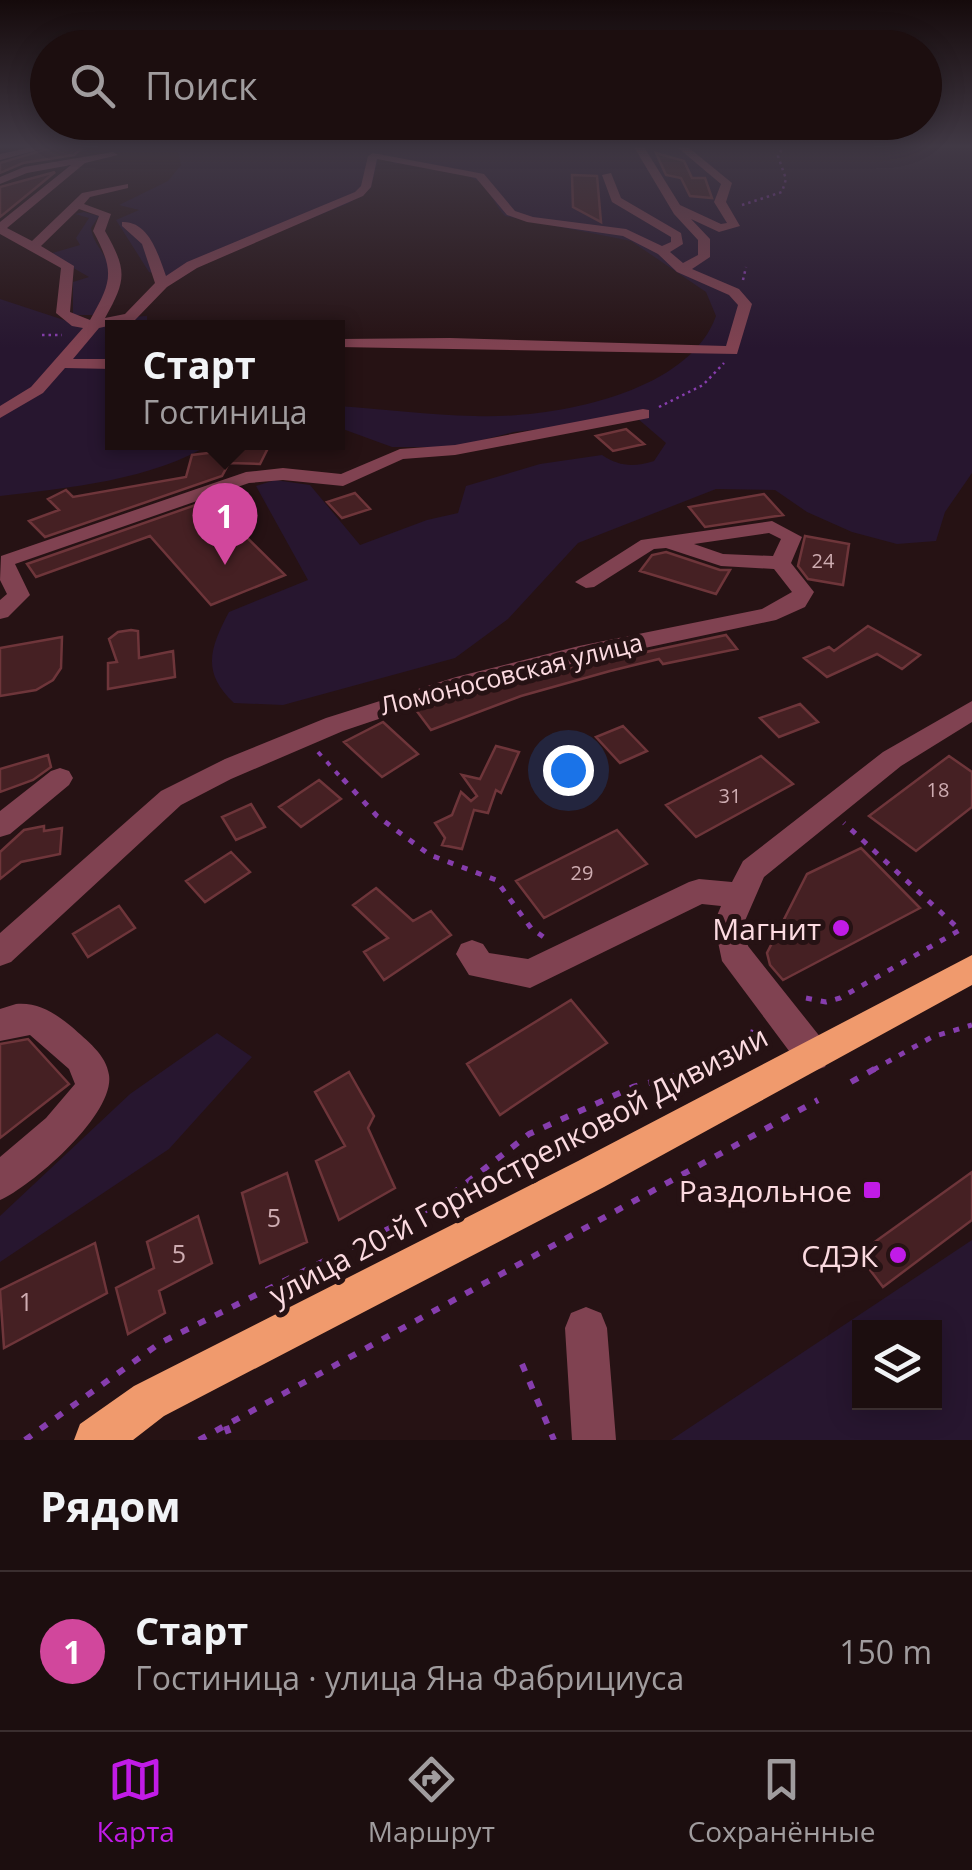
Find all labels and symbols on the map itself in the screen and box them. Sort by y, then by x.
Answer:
pin: 1 [192,482,258,565]
house number: 24 [812,547,835,574]
street label: Ломоносовская улица [376,624,646,722]
your location [543,745,594,796]
house number: 18 [927,776,949,803]
house number: 31 [719,782,741,809]
house number: 29 [571,859,593,886]
place label: Магнит [712,908,821,949]
marker: Магнит [830,917,852,939]
street label: улица 20-й Горнострелковой Дивизии [261,1016,775,1314]
place label: Раздольное [679,1170,852,1211]
marker: Раздольное [861,1179,883,1201]
house number: 5 [267,1200,281,1234]
place label: СДЭК [801,1235,879,1276]
house number: 5 [172,1236,186,1270]
marker: СДЭК [887,1244,909,1266]
house number: 1 [19,1284,33,1318]

